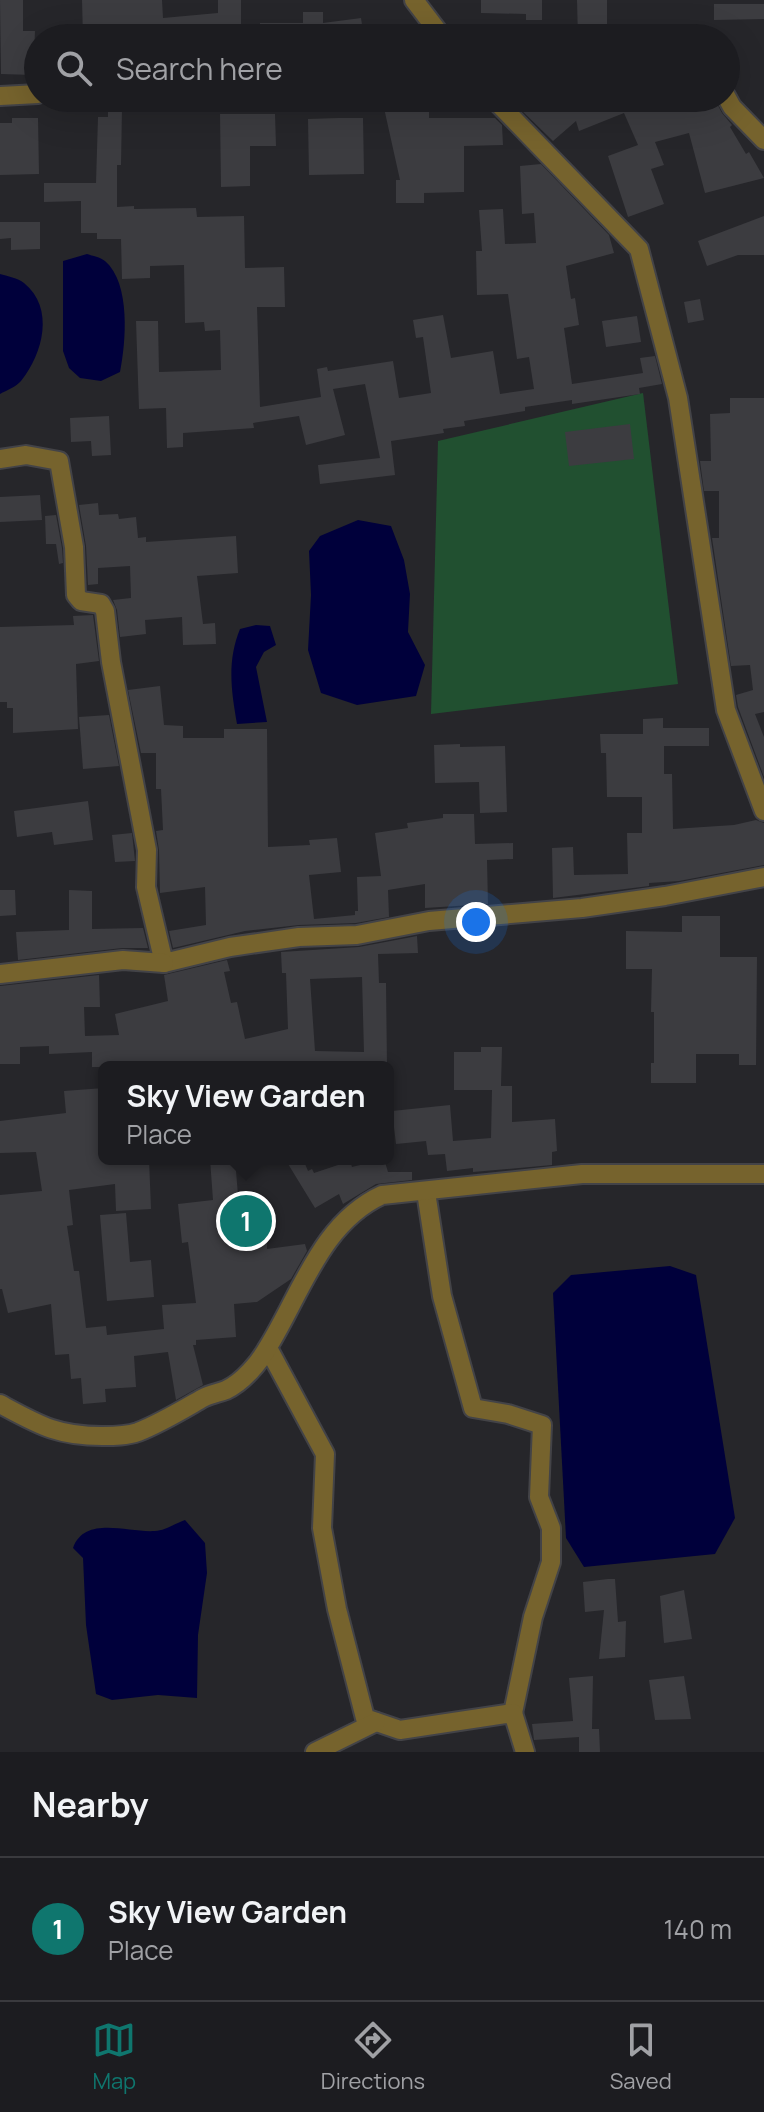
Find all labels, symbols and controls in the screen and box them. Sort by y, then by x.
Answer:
search box [24,24,740,112]
icon: search [52,46,96,90]
text: Search here [116,48,283,89]
your location [456,902,496,942]
popup [98,1061,394,1165]
text: Sky View Garden [126,1075,366,1116]
text: Place [126,1116,192,1152]
pin: 1 [220,1191,272,1251]
text: Nearby [32,1781,148,1827]
text: Sky View Garden [108,1891,347,1932]
text: 1 [52,1911,64,1947]
text: 140 m [663,1911,732,1947]
text: Place [108,1932,173,1968]
tab: Map [92,2018,136,2096]
tab: Directions [321,2018,425,2096]
tab: Saved [610,2018,672,2096]

